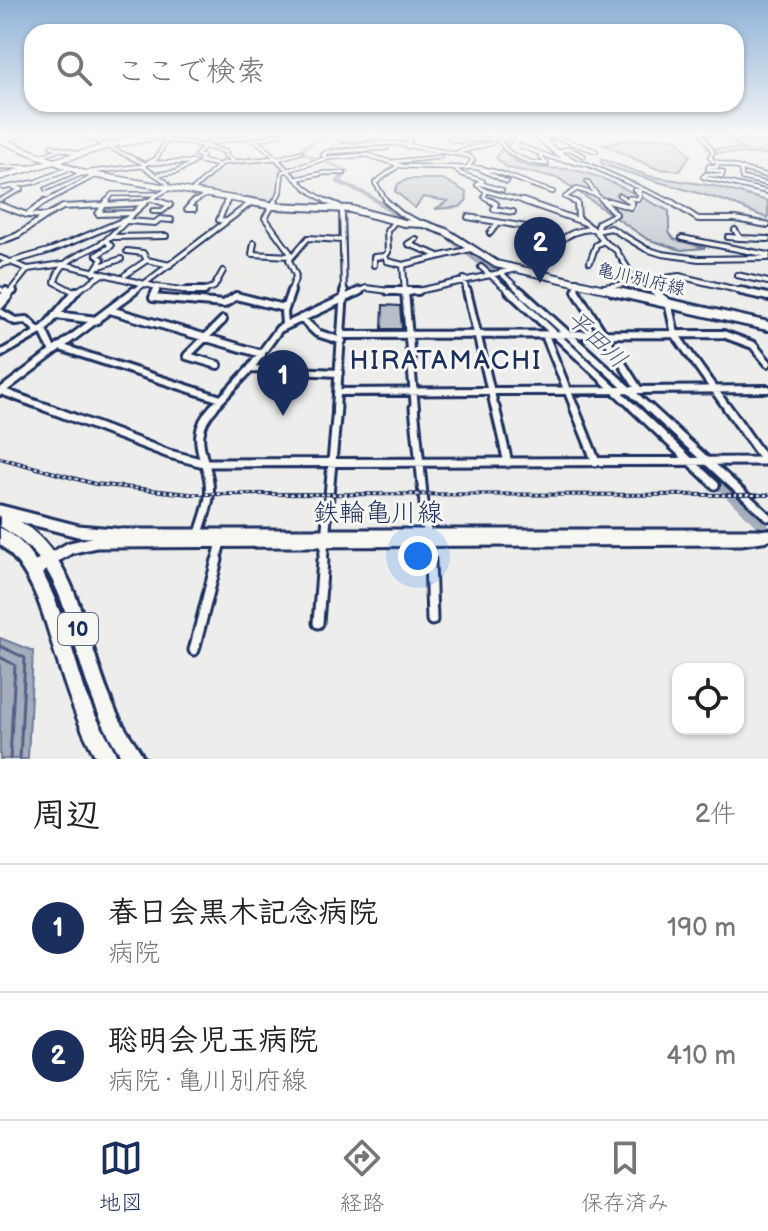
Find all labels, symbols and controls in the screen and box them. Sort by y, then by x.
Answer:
search box [24,24,744,112]
icon: search [52,46,96,90]
text: ここで検索 [116,54,266,90]
pin: 2 [514,217,566,283]
street label: 亀川別府線 [595,259,687,300]
water label: 平田川 [560,304,633,375]
district label: HIRATAMACHI [350,346,542,377]
pin: 1 [257,350,309,416]
street label: 鉄輪亀川線 [313,498,443,529]
your location [398,536,438,576]
road number: 10 [58,613,98,645]
map controls [672,663,744,735]
button: locate [672,663,744,735]
text: 周辺 [32,795,100,836]
text: 2件 [695,799,736,830]
text: 春日会黒木記念病院 [108,895,378,931]
text: 1 [53,913,63,944]
text: 190 m [667,913,736,944]
text: 病院 [108,938,160,969]
text: 聡明会児玉病院 [108,1023,318,1059]
text: 2 [50,1041,66,1072]
text: 410 m [666,1041,736,1072]
text: 病院 · 亀川別府線 [108,1066,307,1097]
tab: 地図 [99,1136,143,1217]
tab: 経路 [340,1136,384,1217]
tab: 保存済み [581,1136,669,1217]

